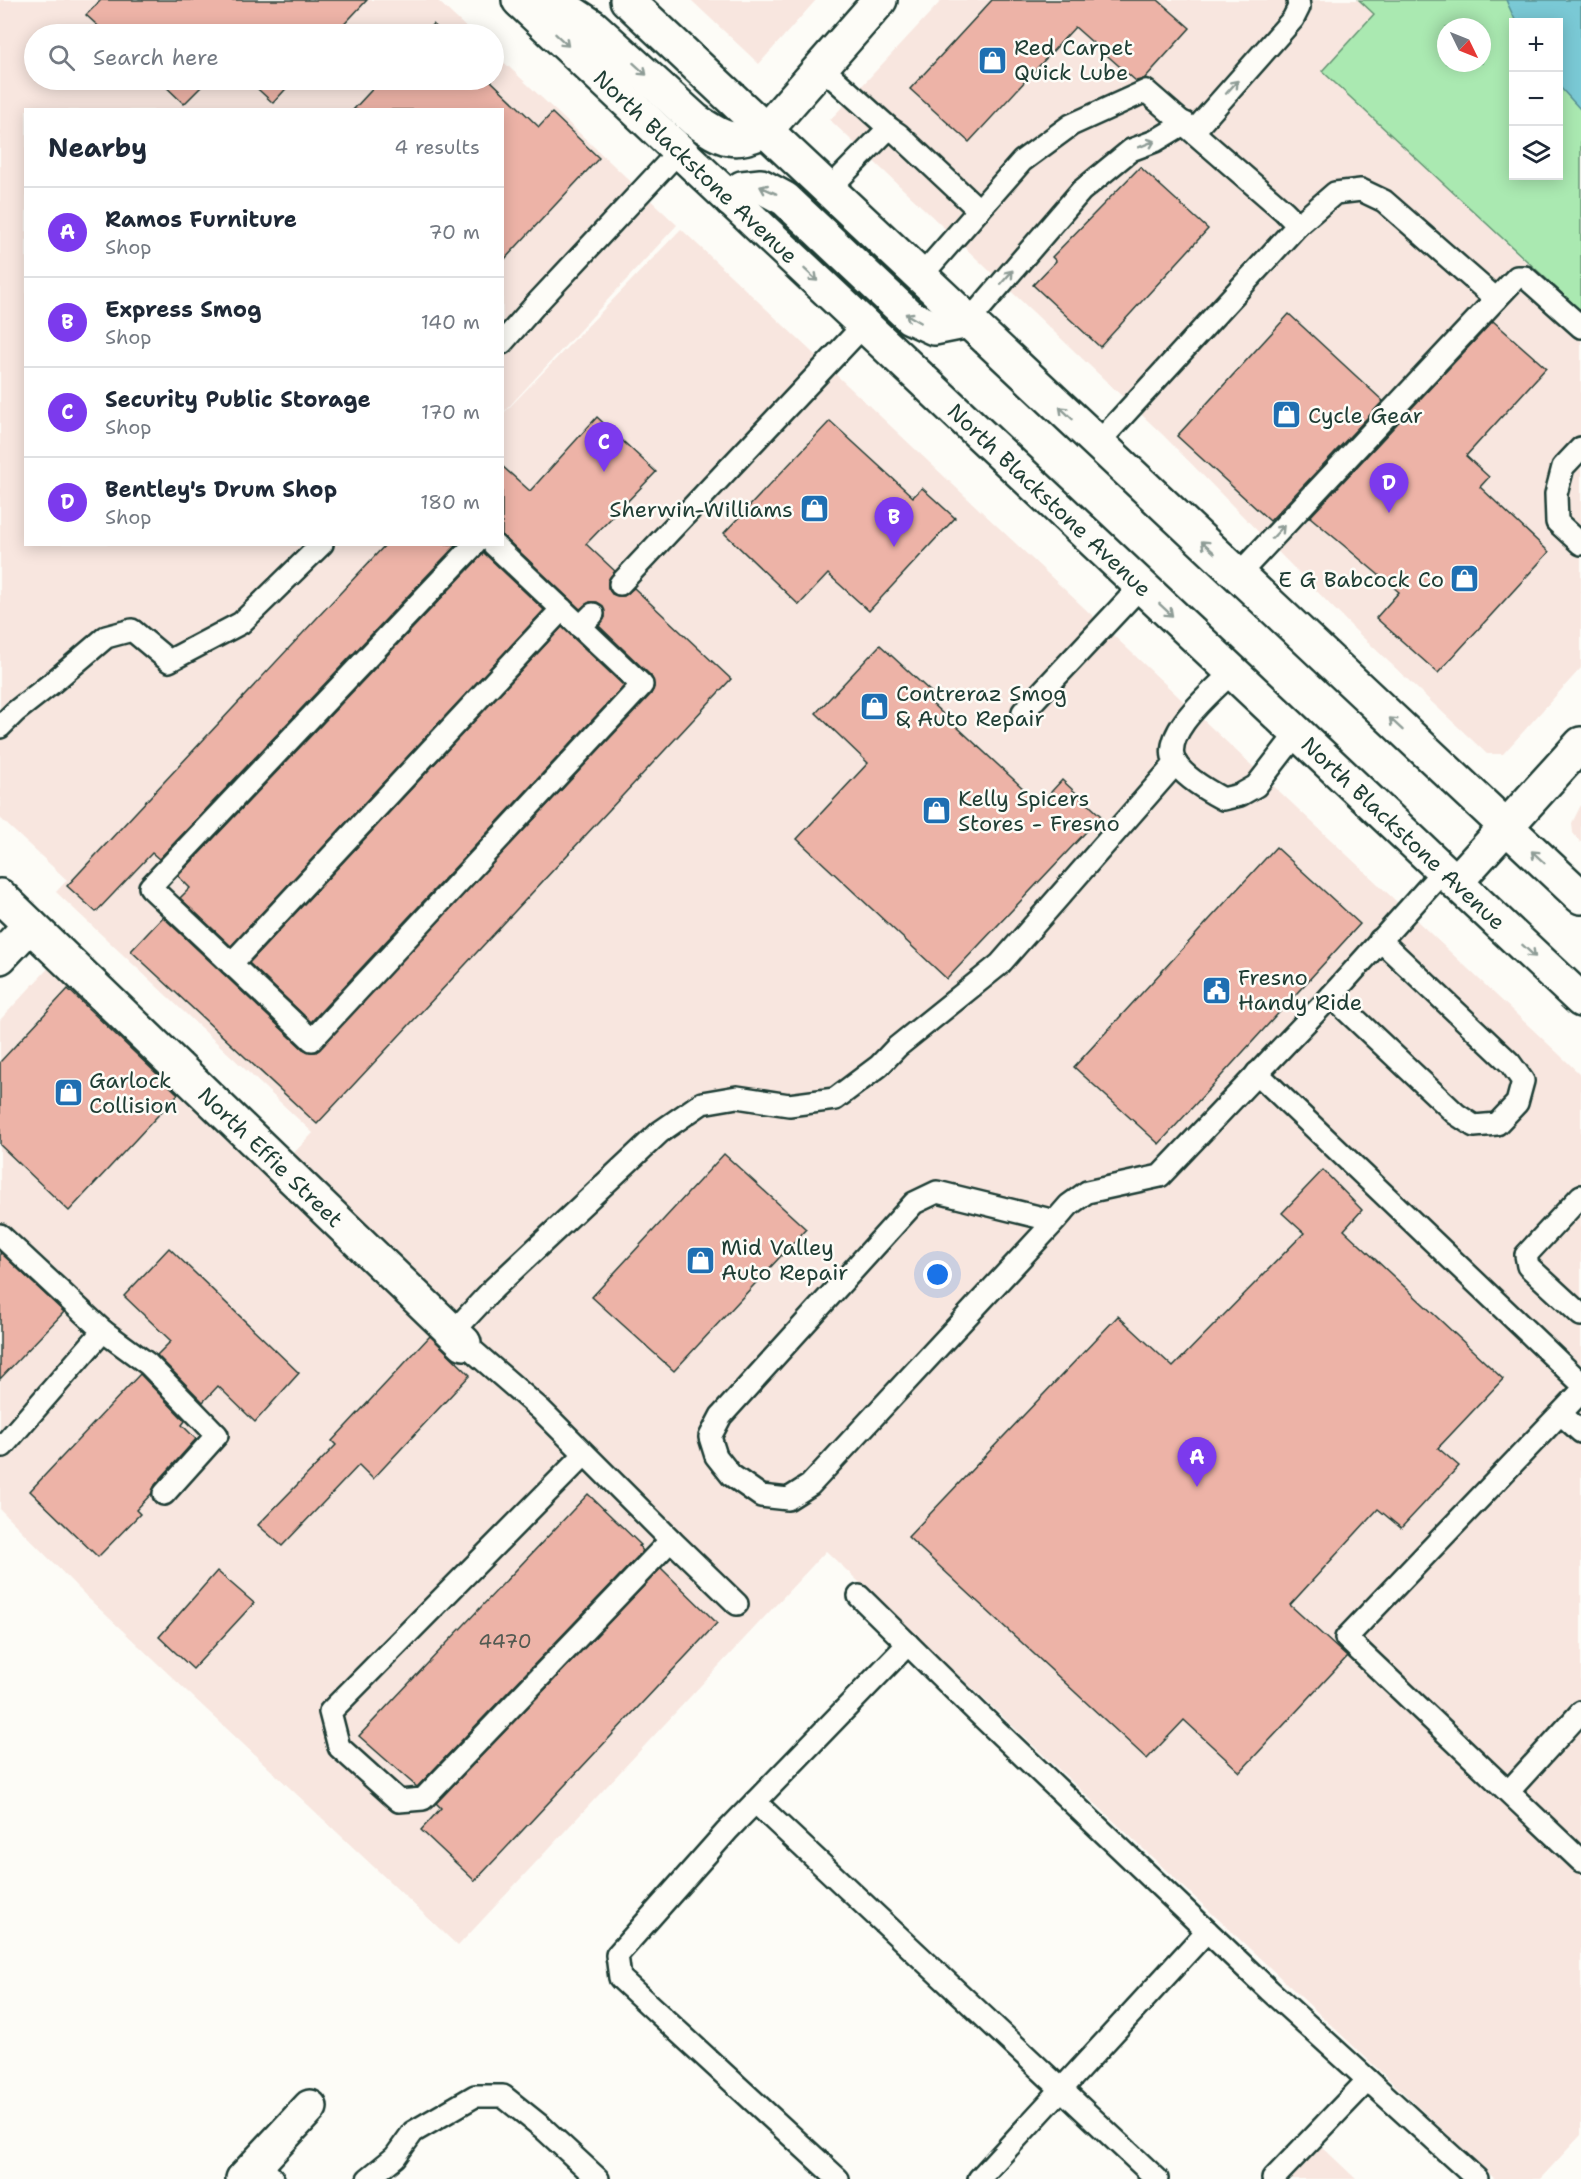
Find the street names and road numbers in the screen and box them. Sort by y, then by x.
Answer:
street label: North Blackstone Avenue [587,64,804,270]
street label: North Blackstone Avenue [941,397,1158,603]
street label: North Blackstone Avenue [1295,730,1512,936]
street label: North Effie Street [192,1081,349,1234]

